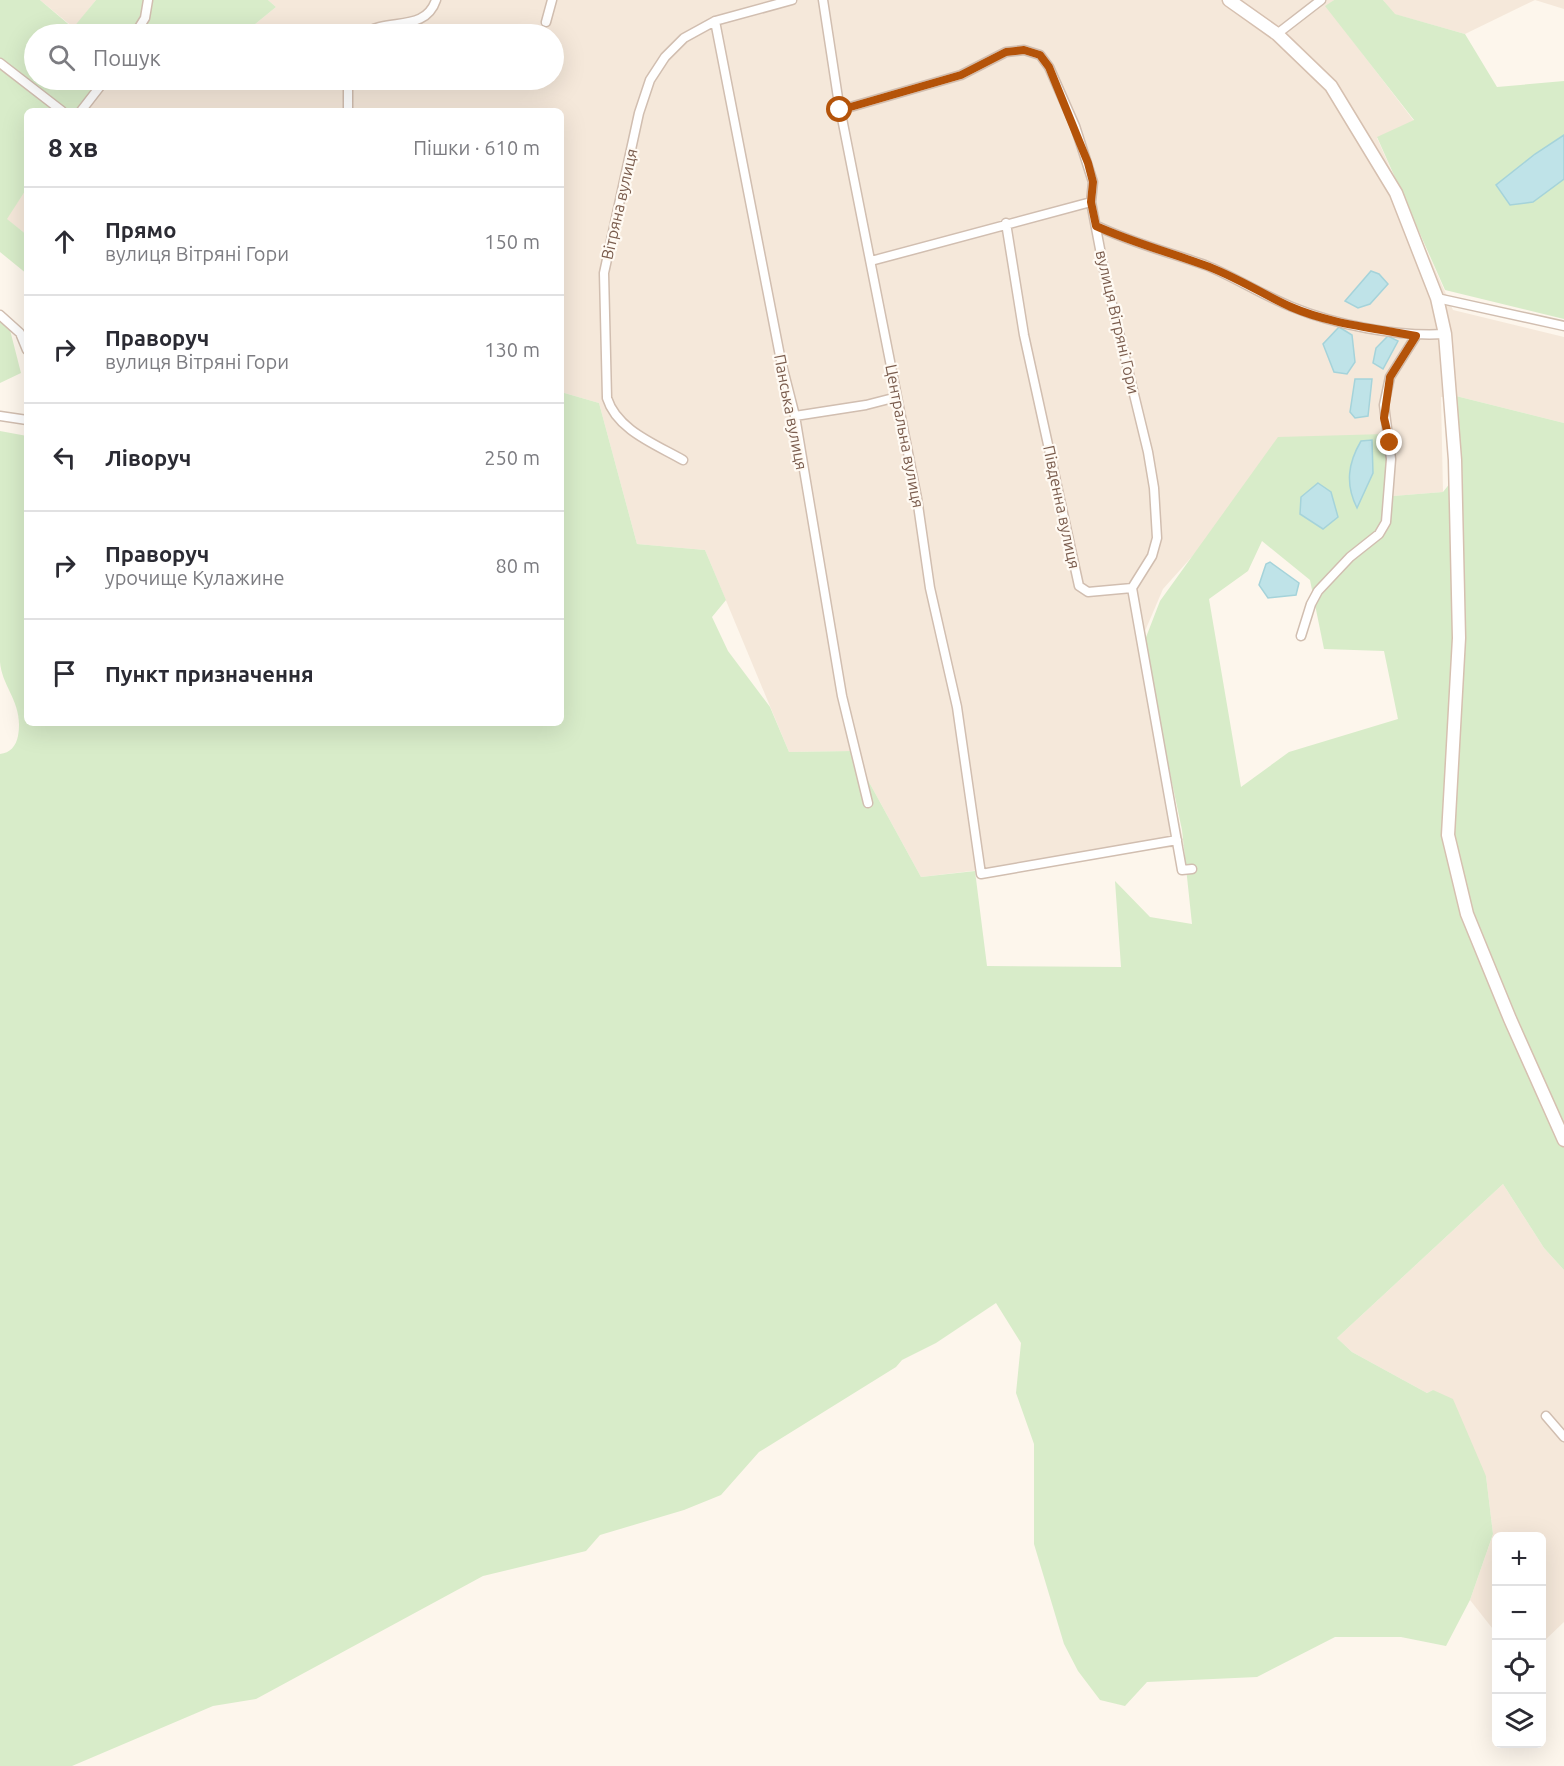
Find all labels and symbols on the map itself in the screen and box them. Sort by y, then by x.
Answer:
route start [826,96,852,122]
street label: Вітряна вулиця [597,147,641,261]
street label: вулиця Вітряні Гори [1093,248,1143,396]
street label: Панська вулиця [771,353,811,471]
street label: Центральна вулиця [882,363,928,509]
route end [1376,429,1402,455]
street label: Південна вулиця [1040,444,1084,570]

